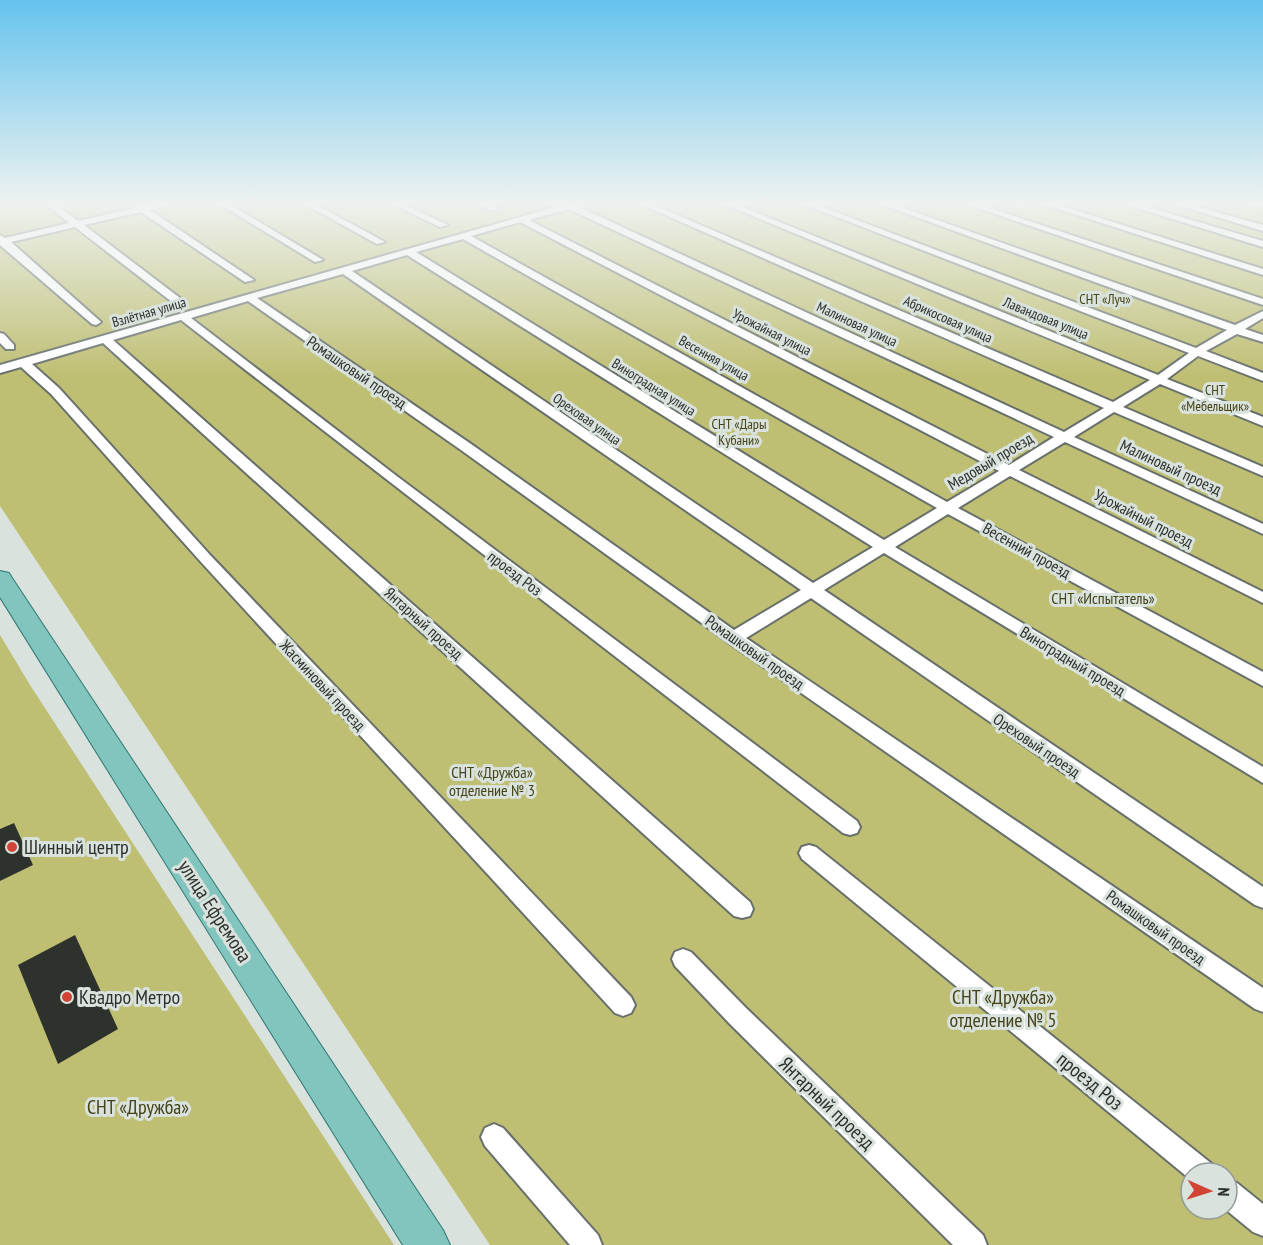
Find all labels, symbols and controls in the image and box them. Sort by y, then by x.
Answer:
park label: СНТ «Луч» [1079,290,1131,308]
street label: Абрикосовая улица [901,291,995,347]
street label: Лавандовая улица [1000,292,1091,343]
street label: Взлётная улица [110,293,188,331]
street label: Малиновая улица [814,298,900,350]
street label: Урожайная улица [730,305,814,359]
street label: Ромашковый проезд [303,331,411,413]
street label: Весенняя улица [676,331,752,385]
street label: Виноградная улица [609,354,699,420]
park label: СНТ «Мебельщик» [1181,381,1249,415]
street label: Ореховая улица [549,389,625,449]
park label: СНТ «Дары Кубани» [712,415,766,449]
street label: Медовый проезд [944,428,1036,494]
street label: Малиновый проезд [1117,435,1225,499]
street label: Урожайный проезд [1091,485,1197,551]
street label: Весенний проезд [980,518,1074,582]
street label: проезд Роз [484,546,546,600]
street label: Янтарный проезд [381,583,467,663]
park label: СНТ «Испытатель» [1051,588,1155,608]
street label: Ромашковый проезд [702,610,808,694]
street label: Виноградный проезд [1017,622,1129,700]
street label: Жасминовый проезд [275,635,370,735]
street label: Ореховый проезд [990,709,1084,781]
park label: СНТ «Дружба» отделение № 3 [449,762,535,800]
place label: Шинный центр [24,834,129,860]
marker: Шинный центр [5,840,19,854]
street label: улица Ефремова [172,855,258,967]
street label: Ромашковый проезд [1103,885,1209,969]
place label: Квадро Метро [79,984,180,1010]
park label: СНТ «Дружба» отделение № 5 [949,984,1057,1033]
marker: Квадро Метро [60,990,74,1004]
street label: проезд Роз [1051,1046,1129,1116]
street label: Янтарный проезд [774,1051,881,1155]
park label: СНТ «Дружба» [87,1094,189,1120]
north arrow [1179,1161,1239,1221]
text: N [1214,1187,1234,1197]

